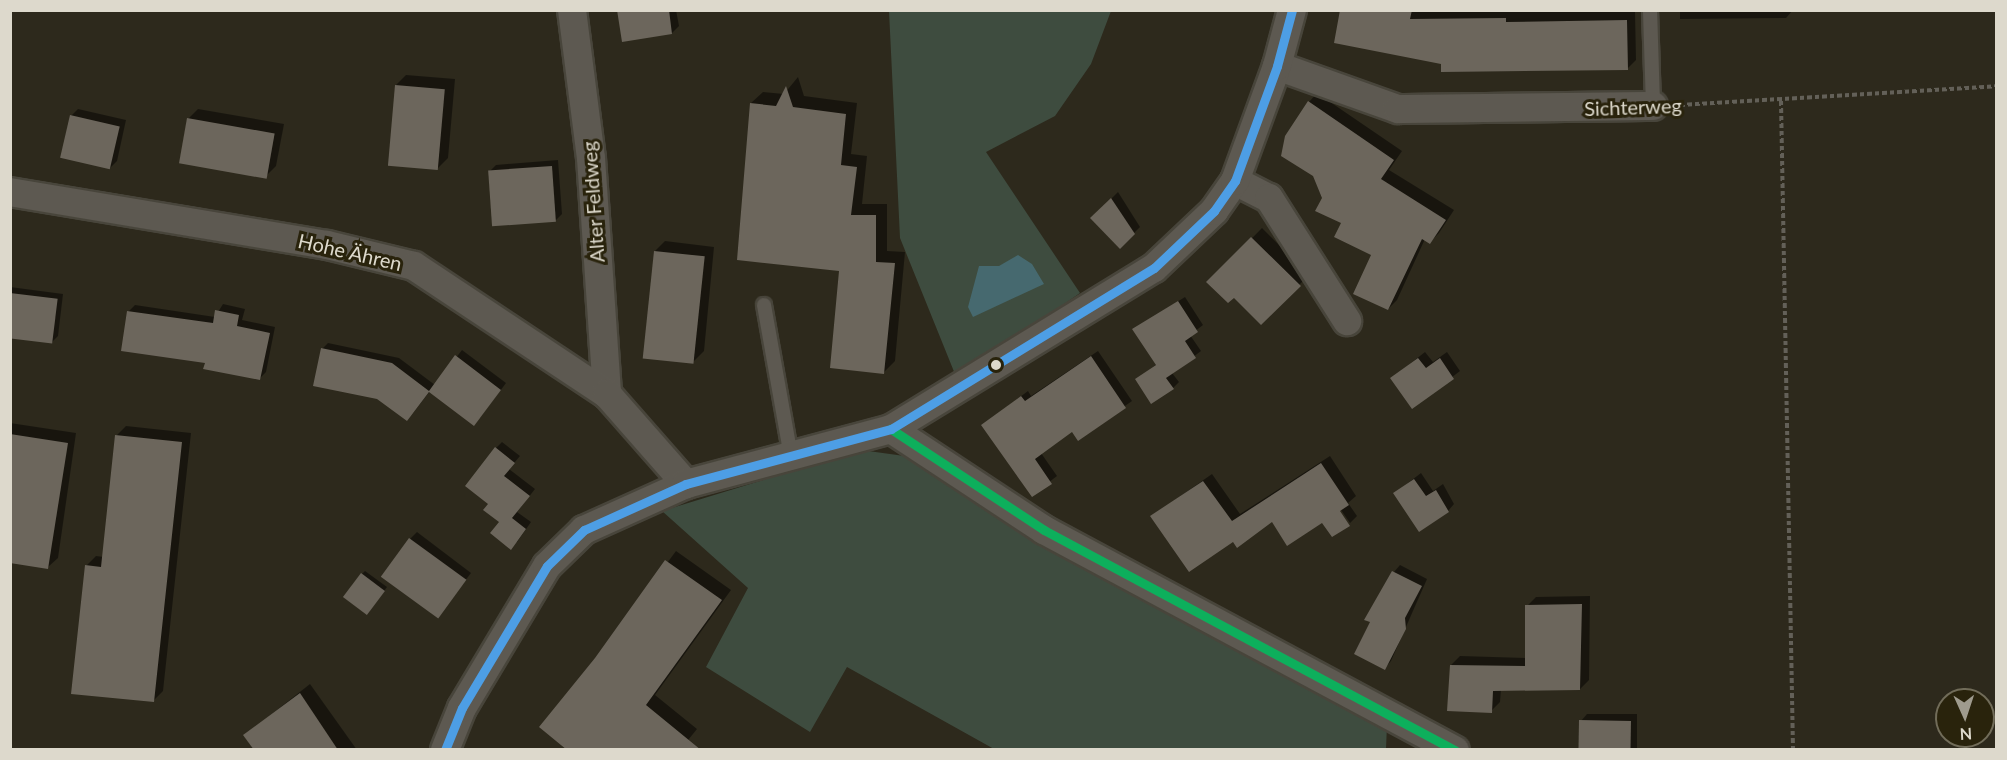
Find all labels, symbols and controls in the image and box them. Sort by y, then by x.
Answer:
street label: Sichterweg [1584,93,1682,121]
street label: Alter Feldweg [577,140,609,264]
street label: Hohe Ähren [295,228,405,276]
unlabelled marker [990,359,1002,371]
north arrow [1935,688,1995,748]
text: N [1959,725,1973,744]

